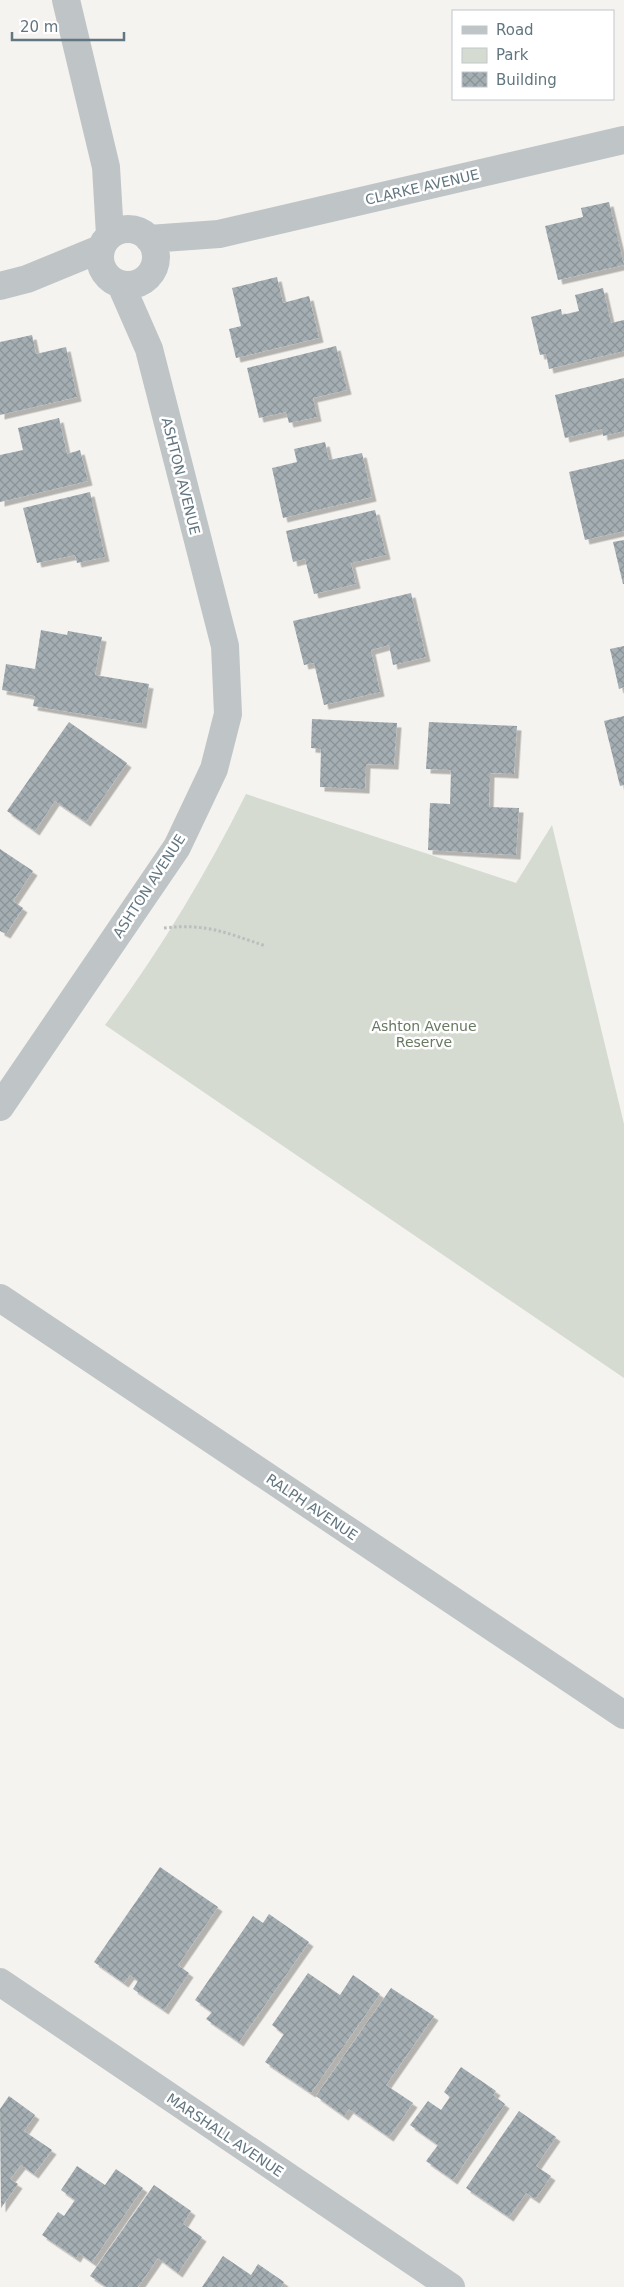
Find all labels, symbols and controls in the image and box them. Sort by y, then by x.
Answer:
scale bar [12,10,125,42]
legend [452,10,614,100]
text: 20 m [20,18,58,36]
text: Road [496,21,534,39]
text: Park [496,46,529,64]
text: Building [496,71,557,89]
street label: CLARKE AVENUE [364,166,480,208]
street label: ASHTON AVENUE [159,416,203,536]
street label: ASHTON AVENUE [110,831,188,941]
park label: Ashton Avenue Reserve [371,1018,477,1050]
street label: RALPH AVENUE [263,1471,361,1543]
street label: MARSHALL AVENUE [164,2090,286,2180]

